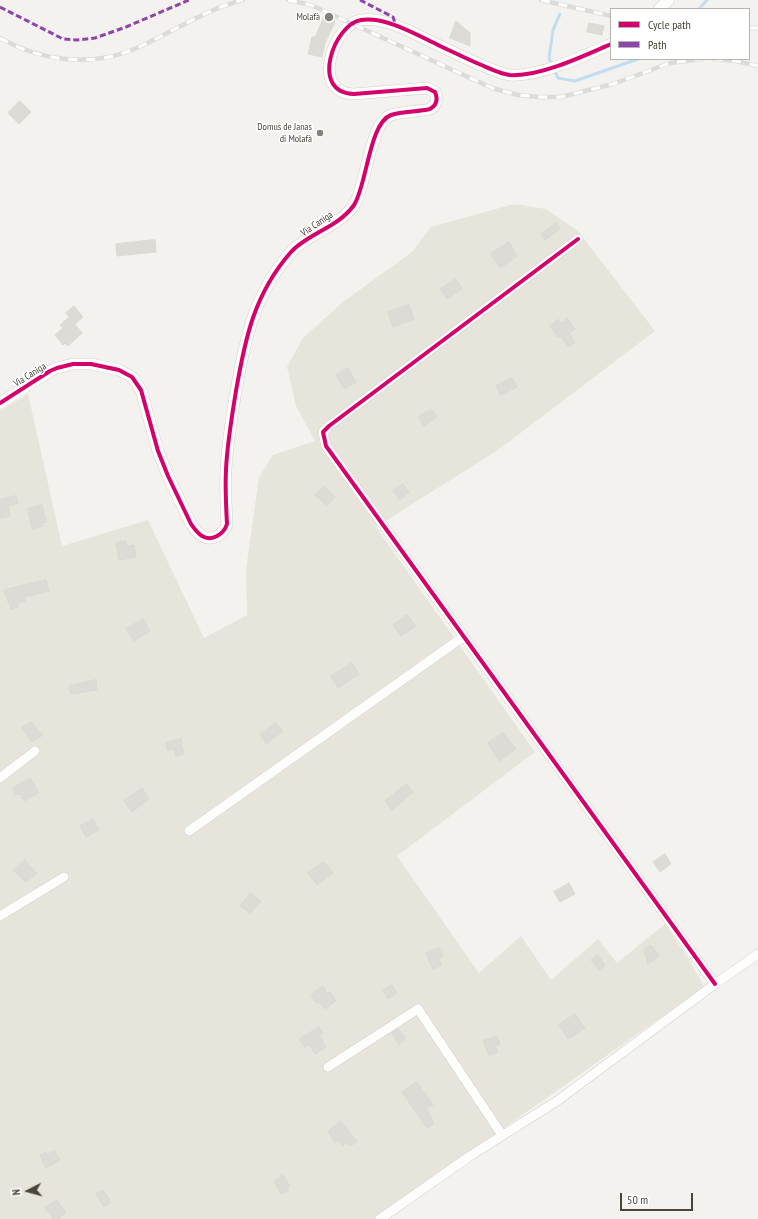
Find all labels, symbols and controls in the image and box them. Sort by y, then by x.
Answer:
legend [610,8,750,60]
place label: Molafà [296,11,320,23]
marker: Molafà [323,11,335,23]
text: Cycle path [648,17,691,32]
text: Path [648,37,666,52]
place label: Domus de Janas di Molafà [257,121,312,144]
marker: Domus de Janas di Molafà [315,128,325,138]
street label: Via Caniga [299,209,335,239]
street label: Via Caniga [11,360,49,390]
north arrow [8,1171,48,1211]
scale bar [622,1185,695,1211]
text: N [9,1189,23,1196]
text: 50 m [627,1192,648,1207]

